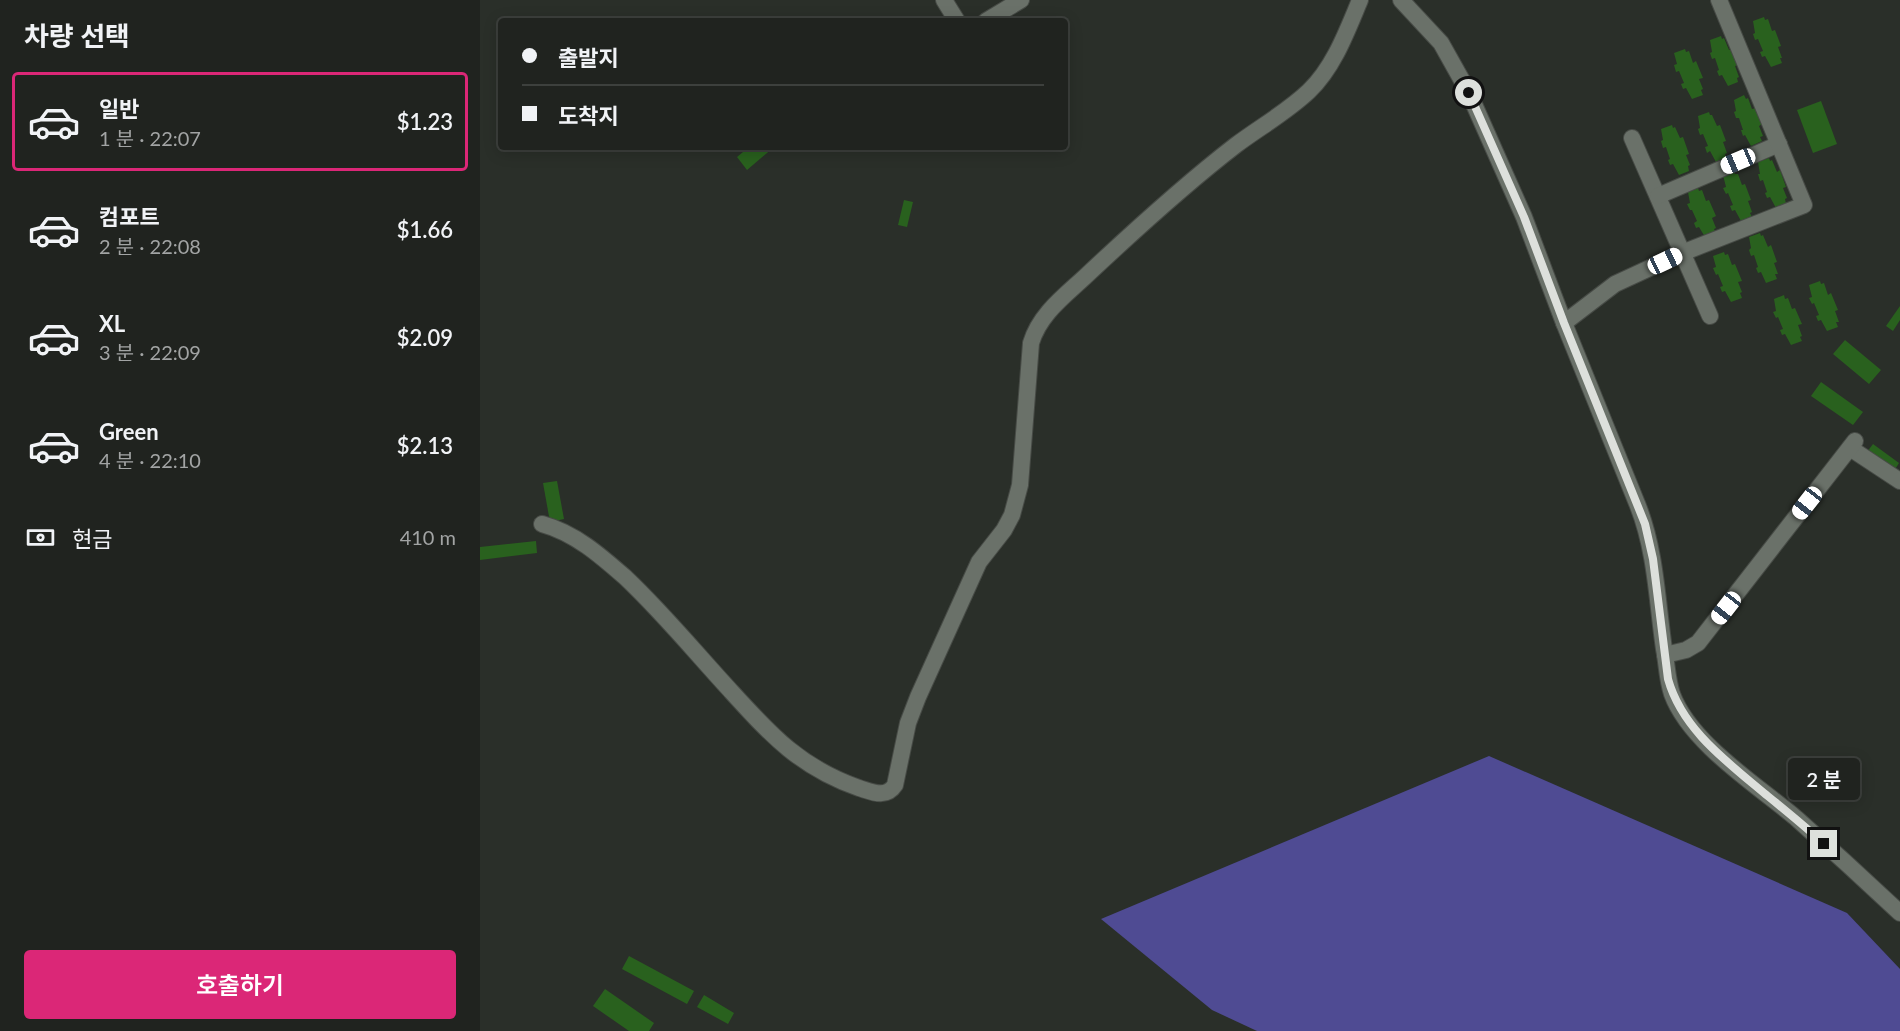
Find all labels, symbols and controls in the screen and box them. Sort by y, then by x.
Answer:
text: 차량 선택 [24,19,130,52]
text: 출발지 [558,44,619,71]
route start [1455,79,1482,106]
icon: car [27,95,81,149]
text: 일반 [99,95,139,122]
text: 도착지 [558,102,619,129]
text: $1.23 [397,108,453,135]
text: 1 분 · 22:07 [99,126,201,150]
car [1718,146,1758,176]
icon: car [27,203,81,257]
text: 컴포트 [99,203,160,230]
text: $1.66 [397,216,453,243]
text: 2 분 · 22:08 [99,234,201,258]
car [1645,245,1685,277]
text: XL [99,310,125,337]
icon: car [27,311,81,365]
text: $2.09 [397,324,453,351]
text: 3 분 · 22:09 [99,340,201,364]
text: Green [99,418,159,445]
icon: car [27,419,81,473]
text: $2.13 [397,432,453,459]
text: 4 분 · 22:10 [99,448,201,472]
car [1789,483,1825,523]
icon: cash [24,521,57,554]
text: 현금 [72,525,112,552]
text: 410 m [400,525,456,549]
car [1708,588,1744,628]
callout: 2 분 [1788,757,1860,799]
text: 2 분 [1807,767,1841,791]
route end [1810,830,1837,857]
button: 호출하기 [24,950,456,1019]

